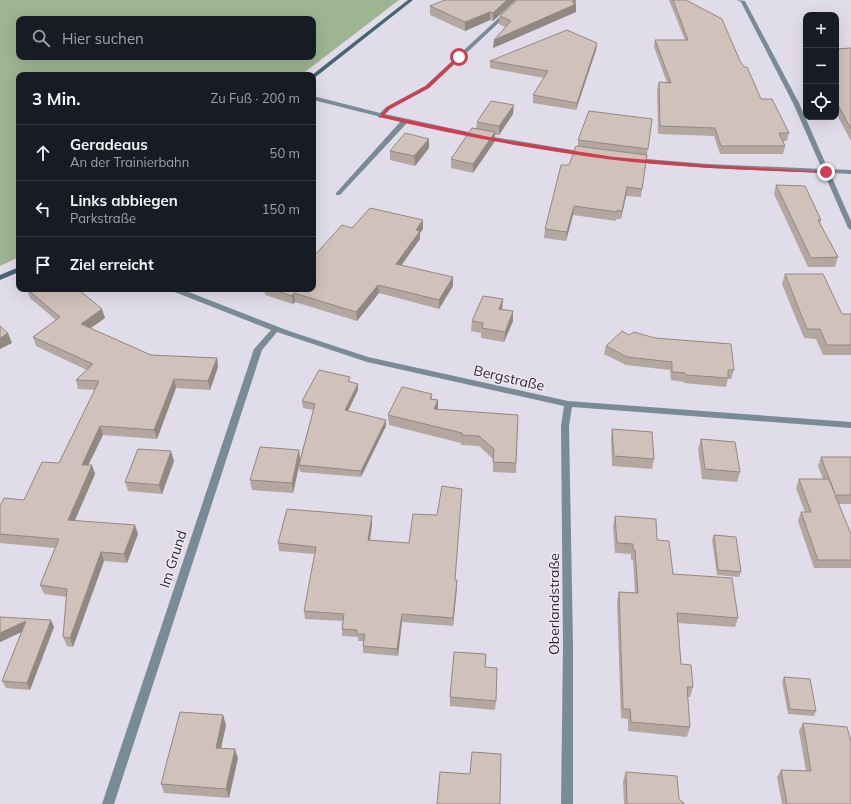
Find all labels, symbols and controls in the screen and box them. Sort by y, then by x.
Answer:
map controls [803,12,839,120]
button: + [803,12,839,48]
search box [16,16,316,60]
icon: search [30,27,52,49]
text: Hier suchen [62,29,144,48]
route start [450,48,468,66]
button: − [803,48,839,84]
button: locate [803,84,839,120]
text: 3 Min. [32,88,81,109]
text: Zu Fuß · 200 m [211,90,300,106]
text: Geradeaus [70,135,148,154]
icon: ahead [32,142,54,164]
text: 50 m [270,145,300,161]
text: An der Trainierbahn [70,154,189,170]
route end [817,163,835,181]
text: Links abbiegen [70,191,178,210]
icon: left [32,198,54,220]
text: 150 m [262,201,300,217]
text: Parkstraße [70,210,136,226]
icon: arrive [32,254,54,276]
text: Ziel erreicht [70,255,154,274]
street label: Bergstraße [472,361,546,395]
street label: Im Grund [155,528,191,590]
street label: Oberlandstraße [545,553,563,655]

